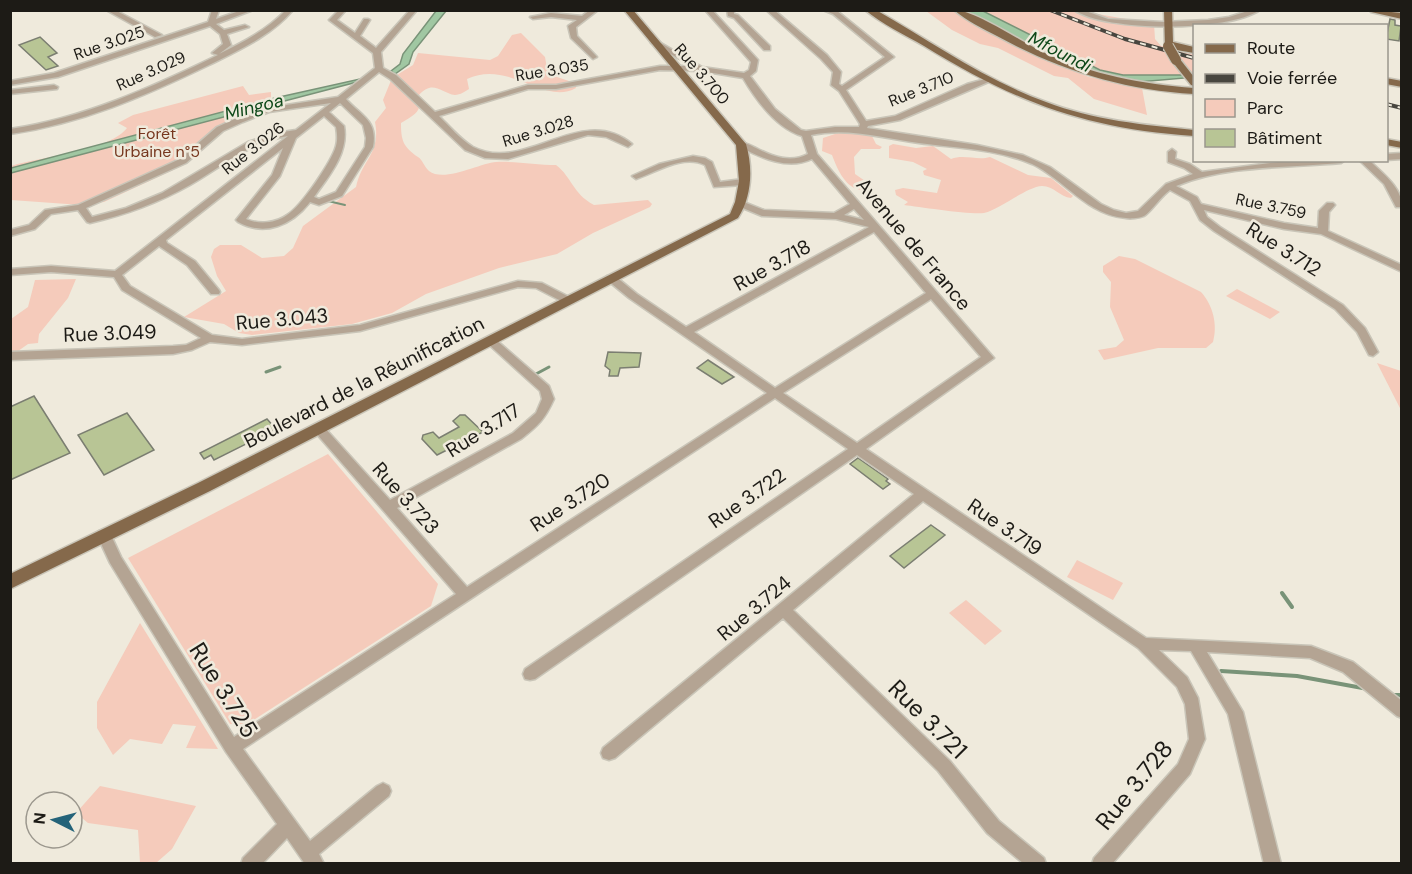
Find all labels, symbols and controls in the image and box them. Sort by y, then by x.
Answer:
street label: Rue 3.025 [71,21,147,65]
legend [1193,24,1388,162]
water label: Mfoundi [1024,26,1096,78]
text: Route [1247,36,1295,60]
street label: Rue 3.700 [670,39,734,109]
street label: Rue 3.029 [113,46,189,96]
street label: Rue 3.035 [514,54,590,86]
street label: Rue 3.710 [885,66,957,112]
text: Voie ferrée [1247,66,1337,90]
water label: Mingoa [222,88,286,126]
text: Parc [1247,96,1283,120]
street label: Rue 3.028 [500,110,576,152]
street label: Rue 3.026 [217,117,289,179]
park label: Forêt Urbaine n°5 [114,123,200,162]
text: Bâtiment [1247,126,1322,150]
street label: Avenue de France [851,172,977,316]
street label: Rue 3.759 [1234,188,1308,224]
street label: Rue 3.712 [1242,216,1326,282]
street label: Rue 3.718 [729,233,815,297]
street label: Rue 3.043 [235,302,329,336]
street label: Boulevard de la Réunification [240,310,488,454]
street label: Rue 3.049 [63,318,157,348]
street label: Rue 3.717 [441,397,525,463]
street label: Rue 3.723 [367,456,445,540]
street label: Rue 3.722 [703,462,791,534]
street label: Rue 3.720 [525,466,615,538]
street label: Rue 3.719 [963,493,1047,561]
street label: Rue 3.724 [712,570,796,646]
street label: Rue 3.725 [183,636,265,744]
street label: Rue 3.721 [882,673,974,765]
street label: Rue 3.728 [1088,734,1180,836]
north arrow [24,790,84,850]
text: N [29,812,51,825]

